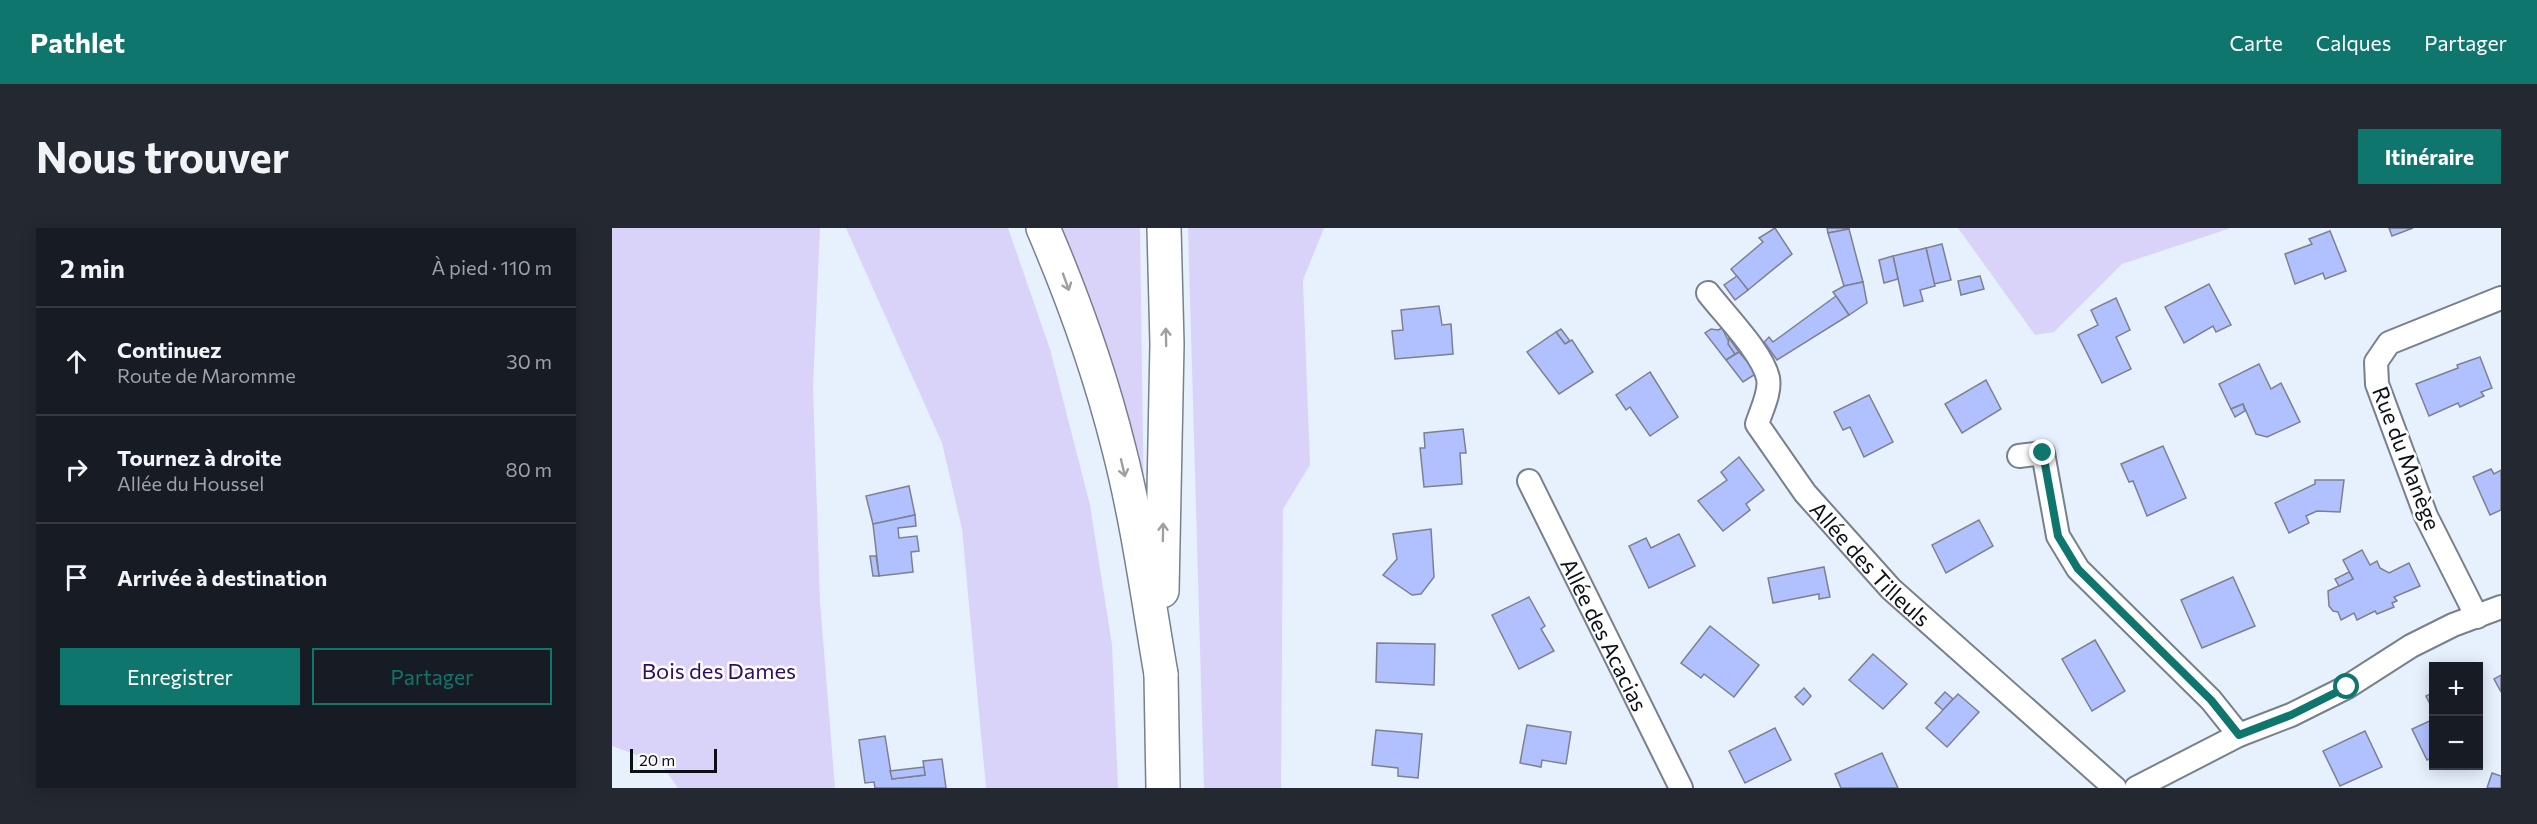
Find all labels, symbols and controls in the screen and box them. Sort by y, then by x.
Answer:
text: Pathlet [30,25,125,59]
text: Carte [2230,30,2283,55]
text: Calques [2316,30,2391,55]
text: Partager [2424,30,2507,55]
button: Itinéraire [2358,129,2501,184]
text: Nous trouver [36,130,289,182]
text: 2 min [60,252,125,283]
text: À pied · 110 m [431,255,552,279]
one-way arrow [1061,272,1072,291]
one-way arrow [1160,327,1172,347]
text: Continuez [117,336,222,363]
icon: ahead [60,345,93,378]
text: 30 m [506,349,552,373]
text: Route de Maromme [117,363,296,387]
street label: Rue du Manège [2367,382,2447,534]
route end [2029,439,2055,465]
text: Tournez à droite [117,444,282,471]
icon: right [60,453,93,486]
text: 80 m [506,457,552,481]
one-way arrow [1118,458,1129,477]
text: Allée du Houssel [117,471,264,495]
street label: Allée des Tilleuls [1805,495,1937,632]
one-way arrow [1157,522,1169,542]
street label: Allée des Acacias [1556,553,1654,715]
icon: arrive [60,561,93,594]
text: Arrivée à destination [117,564,327,591]
button: Enregistrer [60,648,300,705]
button: Partager [312,648,552,705]
park label: Bois des Dames [642,657,796,684]
map controls [2429,662,2483,770]
button: + [2429,662,2483,716]
route start [2333,673,2359,699]
button: − [2429,716,2483,770]
scale bar [630,746,717,774]
text: 20 m [639,750,675,769]

